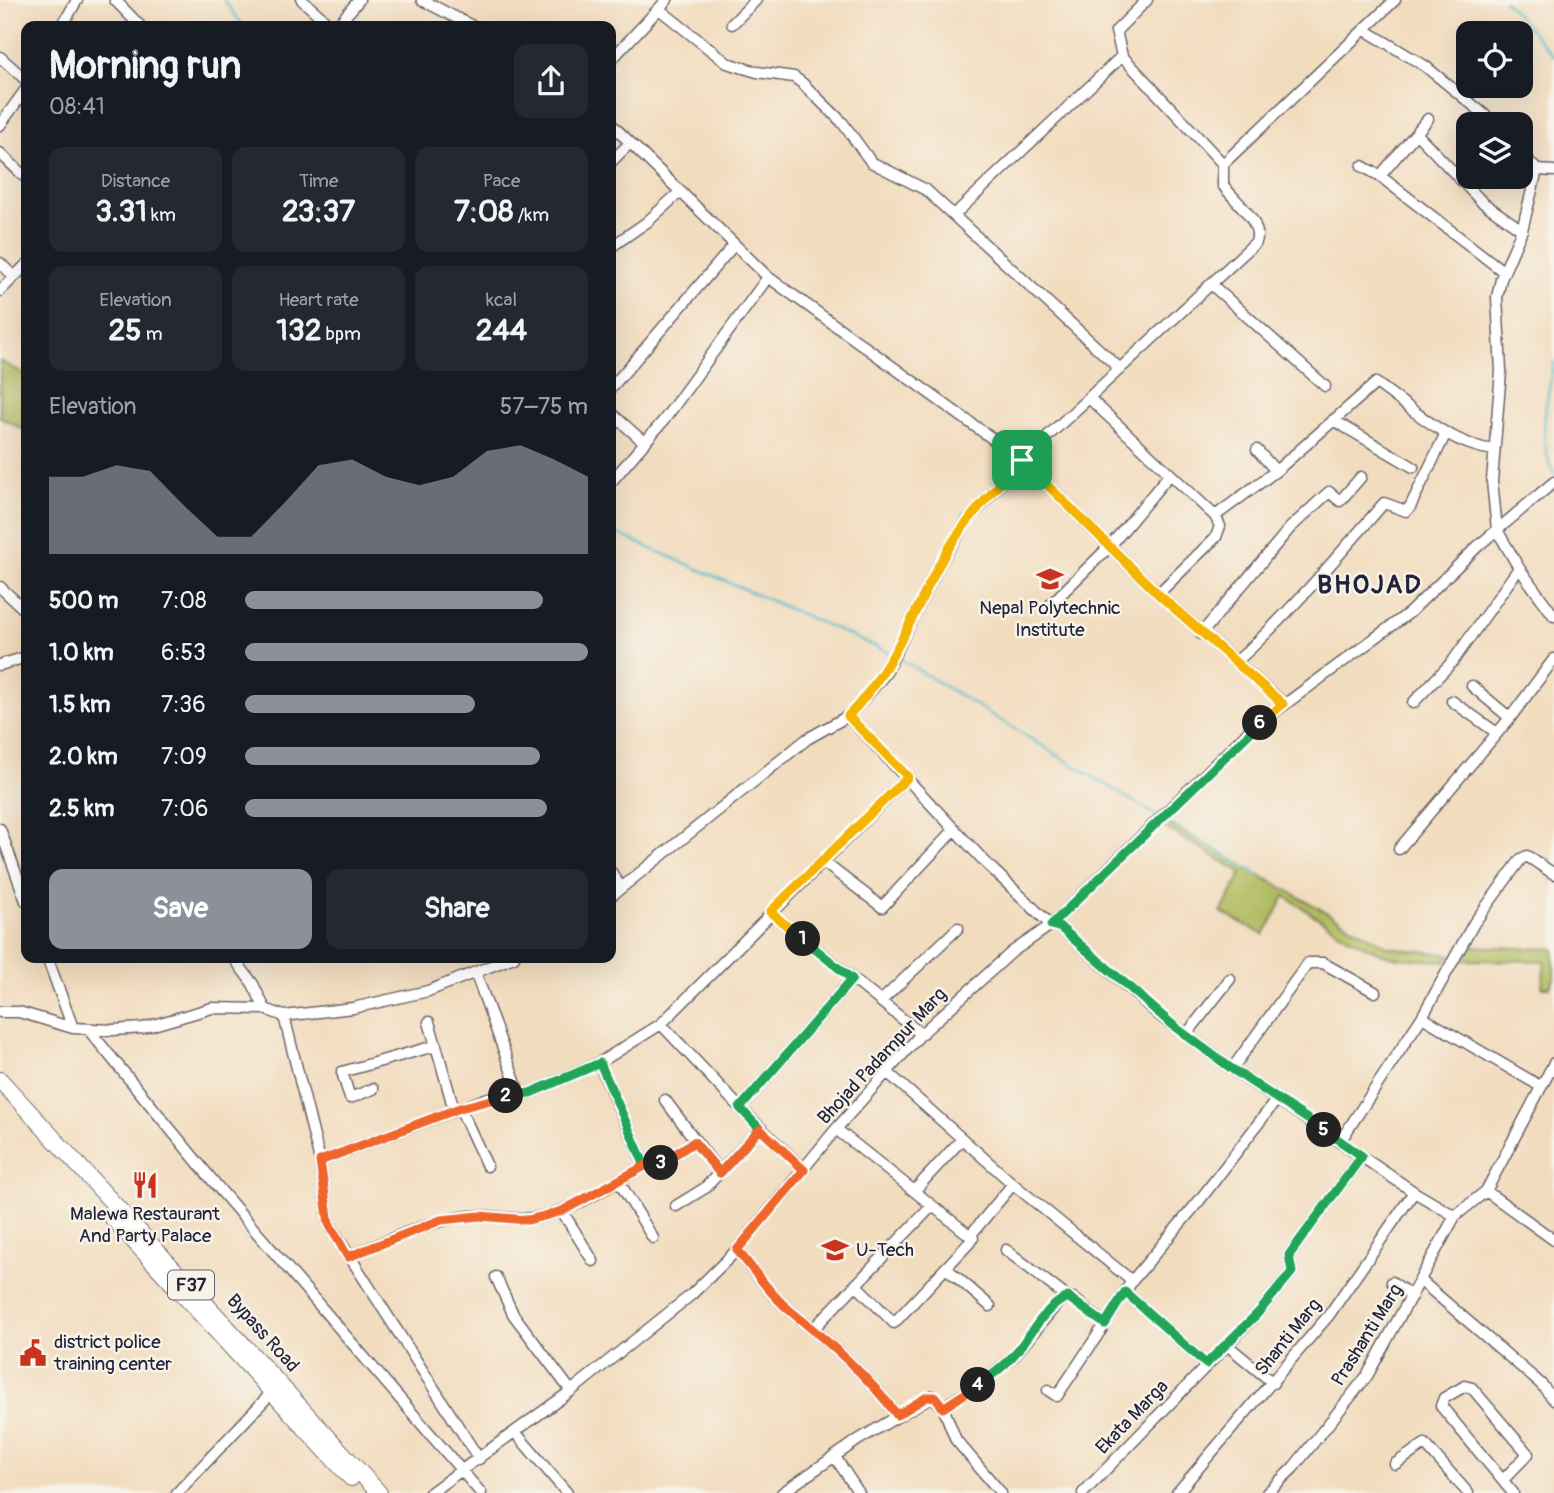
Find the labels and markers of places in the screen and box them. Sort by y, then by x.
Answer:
pin [992,430,1052,490]
school or university icon: Nepal Polytechnic Institute [1035,564,1065,594]
place label: Nepal Polytechnic Institute [979,596,1121,642]
pin: 6 [1242,706,1278,740]
pin: 1 [786,922,820,956]
pin: 2 [489,1078,524,1114]
pin: 5 [1306,1112,1342,1148]
pin: 3 [644,1146,678,1180]
restaurant icon: Malewa Restaurant And Party Palace [130,1170,160,1200]
place label: Malewa Restaurant And Party Palace [70,1202,220,1248]
school or university icon: U-Tech [820,1235,850,1265]
place label: U-Tech [856,1238,914,1262]
place label: district police training center [53,1330,172,1376]
public building icon: district police training center [18,1338,48,1368]
pin: 4 [960,1368,996,1402]

